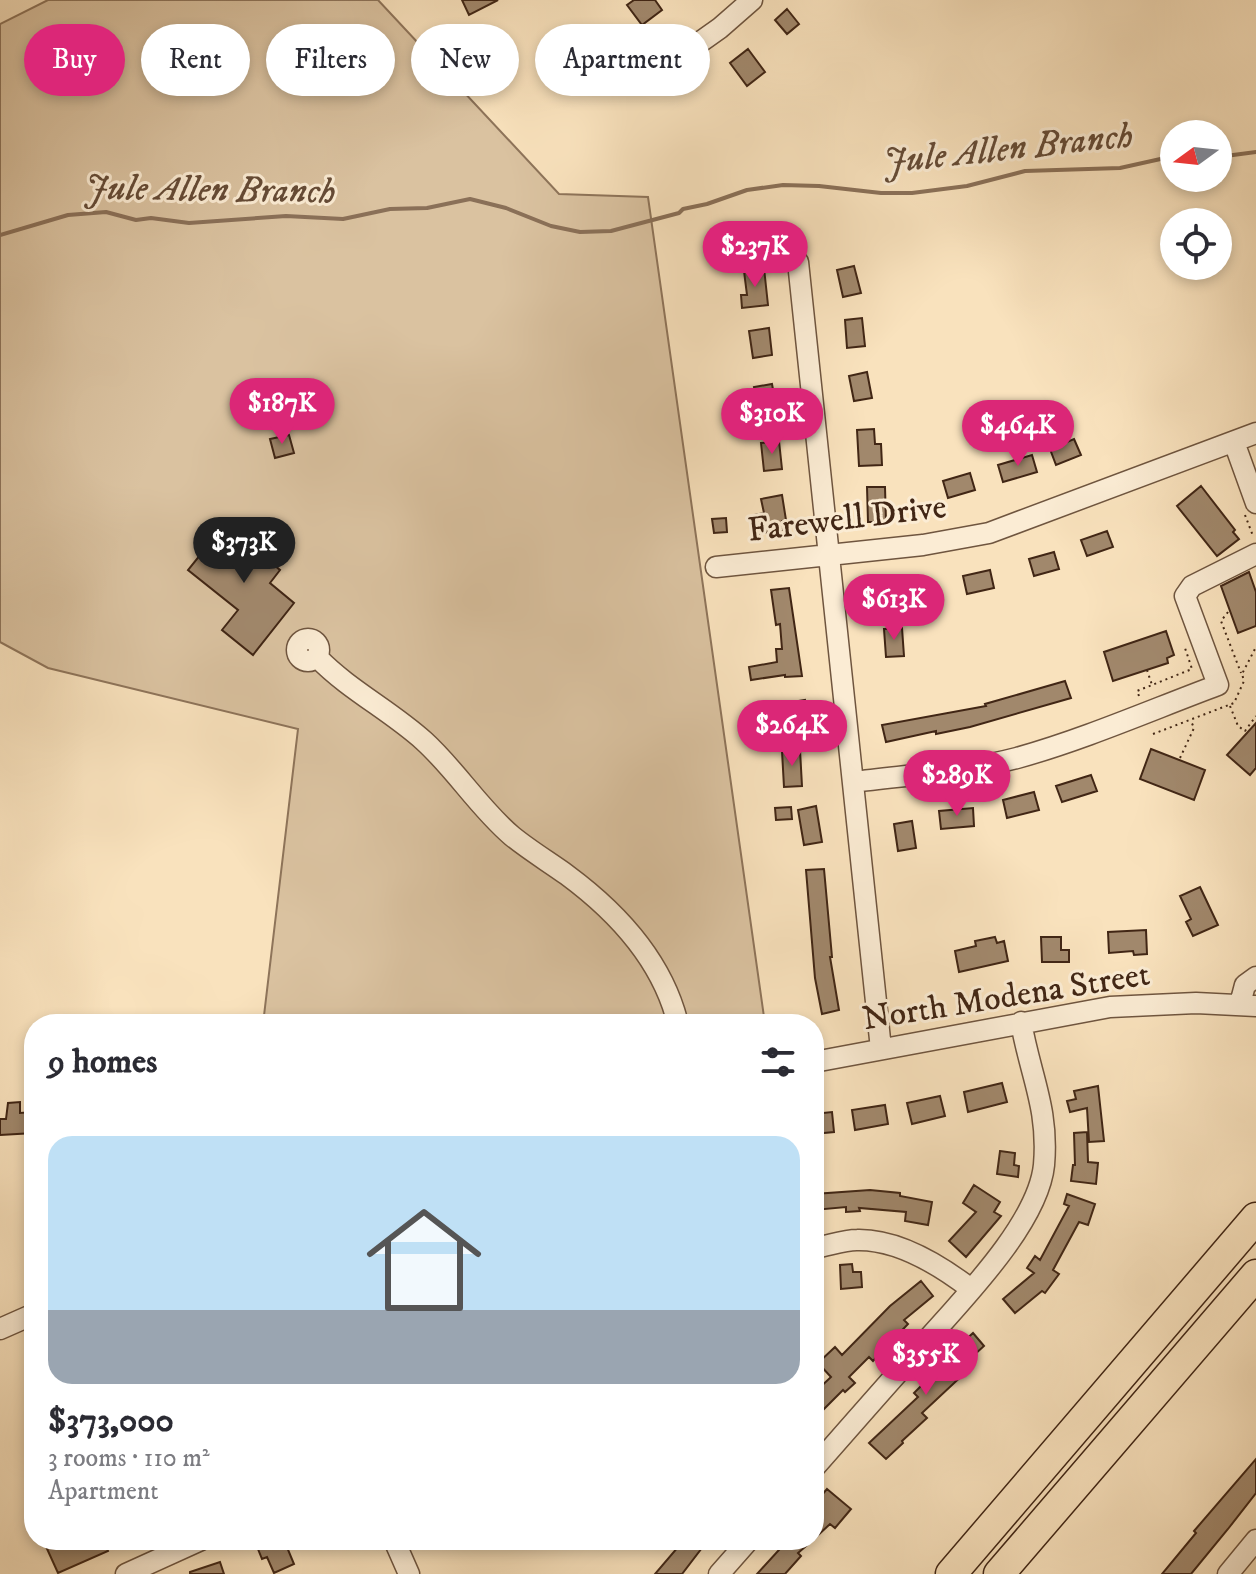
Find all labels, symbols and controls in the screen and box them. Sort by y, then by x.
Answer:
chip: Buy [24,24,125,96]
chip: Rent [141,24,250,96]
chip: Filters [266,24,395,96]
chip: New [411,24,519,96]
chip: Apartment [535,24,710,96]
water label: Jule Allen Branch [881,113,1135,185]
north arrow [1160,120,1232,192]
map controls [1160,120,1232,280]
water label: Jule Allen Branch [84,165,336,215]
button: locate [1160,208,1232,280]
pin: $237K [699,221,811,289]
text: $237K [721,230,789,263]
pin: $187K [226,378,338,446]
text: $187K [248,387,316,420]
pin: $310K [716,388,828,456]
text: $310K [739,397,805,430]
pin: $464K [962,400,1074,468]
text: $464K [980,409,1056,442]
street label: Farewell Drive [745,486,949,552]
pin: $373K [188,517,300,585]
text: $373K [211,526,277,559]
pin: $613K [838,574,950,642]
text: $613K [861,583,927,616]
pin: $264K [736,700,848,768]
text: $264K [755,709,829,742]
pin: $289K [901,750,1013,818]
text: $289K [921,759,993,792]
street label: North Modena Street [859,954,1153,1040]
icon: filters [756,1040,800,1084]
text: 9 homes [48,1041,157,1083]
icon: home [352,1188,496,1332]
pin: $355K [870,1329,982,1397]
text: $355K [892,1338,960,1371]
text: $373,000 [48,1400,174,1442]
text: 3 rooms · 110 m² [48,1442,210,1475]
text: Apartment [48,1475,159,1508]

